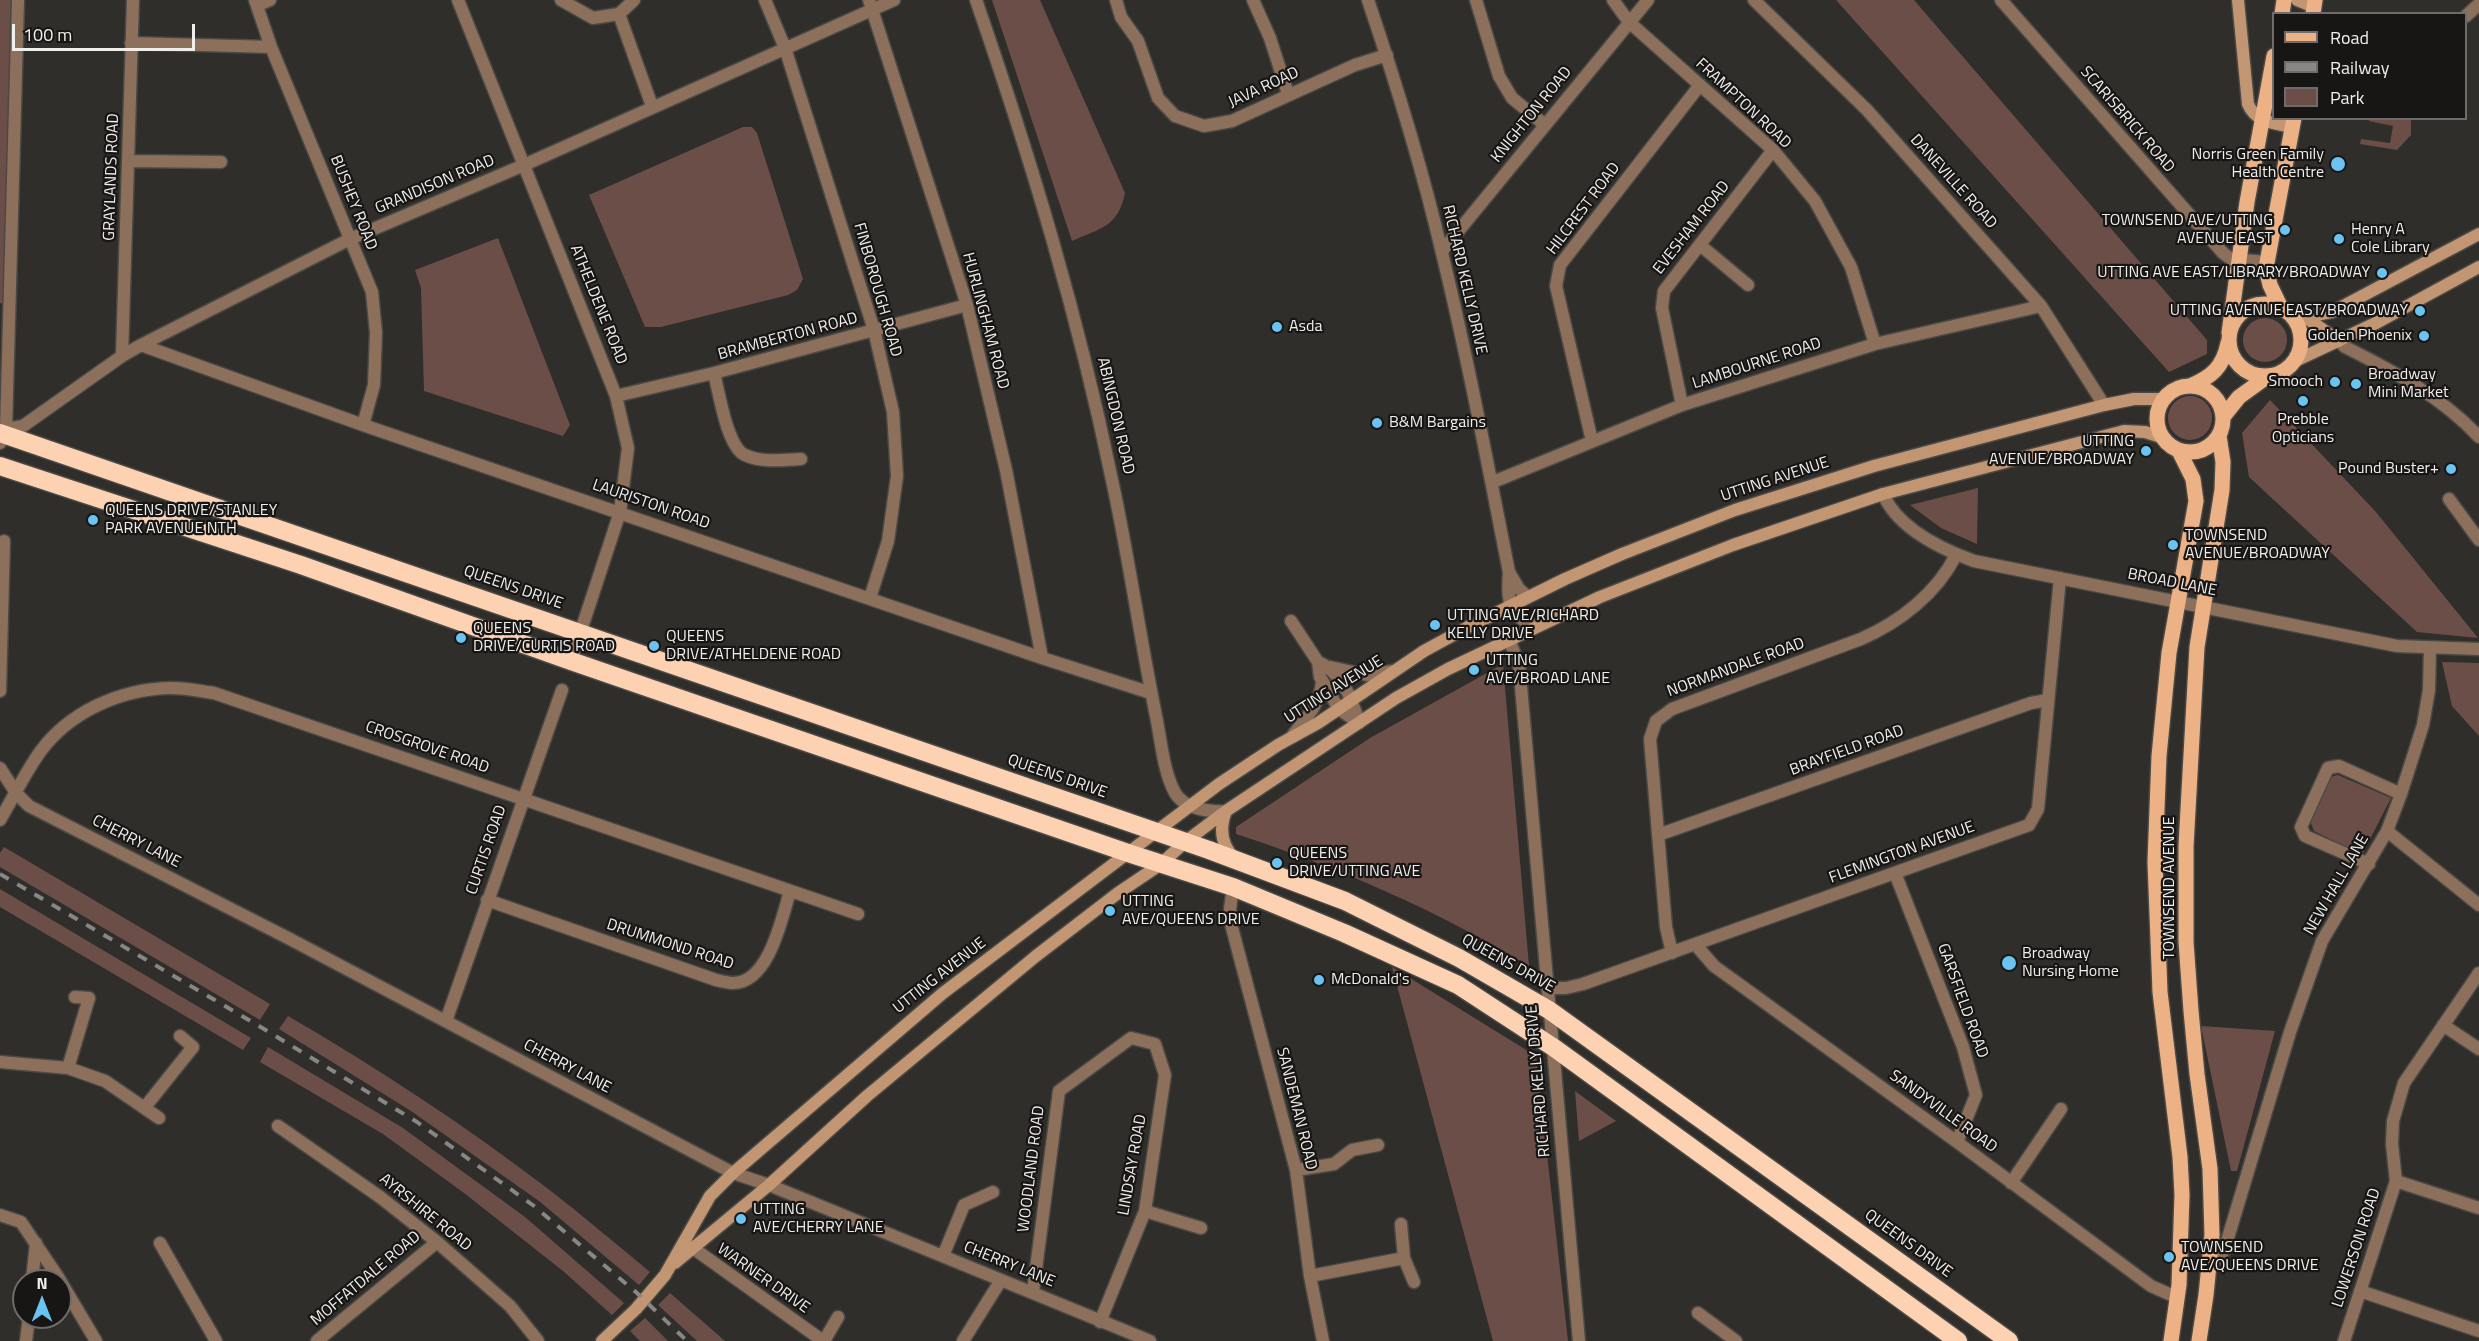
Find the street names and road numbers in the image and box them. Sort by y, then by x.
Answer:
street label: FRAMPTON ROAD [1691,55,1795,153]
street label: JAVA ROAD [1226,63,1302,113]
street label: KNIGHTON ROAD [1488,63,1576,167]
street label: SCARISBRICK ROAD [2076,63,2178,177]
street label: GRAYLANDS ROAD [100,113,124,241]
street label: DANEVILLE ROAD [1906,131,2000,233]
street label: GRANDISON ROAD [372,151,498,219]
street label: BUSHEY ROAD [325,153,381,253]
street label: HILCREST ROAD [1543,159,1625,259]
street label: EVESHAM ROAD [1650,178,1734,278]
street label: RICHARD KELLY DRIVE [1437,203,1491,357]
street label: FINBOROUGH ROAD [849,221,905,359]
street label: ATHELDENE ROAD [565,243,631,367]
street label: HURLINGHAM ROAD [958,251,1012,391]
street label: BRAMBERTON ROAD [716,309,860,365]
street label: LAMBOURNE ROAD [1690,334,1824,394]
street label: ABINGDON ROAD [1092,356,1138,476]
street label: UTTING AVENUE [1719,453,1831,507]
street label: LAURISTON ROAD [590,476,712,534]
street label: QUEENS DRIVE [461,562,565,614]
street label: BROAD LANE [2126,565,2218,601]
street label: NORMANDALE ROAD [1665,634,1807,702]
street label: UTTING AVENUE [1281,652,1387,728]
street label: CROSGROVE ROAD [363,718,491,778]
street label: BRAYFIELD ROAD [1787,721,1907,781]
street label: QUEENS DRIVE [1005,751,1109,803]
street label: CURTIS ROAD [463,803,511,897]
street label: CHERRY LANE [89,811,183,873]
street label: TOWNSEND AVENUE [2160,817,2180,959]
street label: FLEMINGTON AVENUE [1827,818,1977,888]
street label: NEW HALL LANE [2300,831,2374,939]
street label: DRUMMOND ROAD [604,915,736,975]
street label: QUEENS DRIVE [1458,930,1558,998]
street label: UTTING AVENUE [890,934,990,1018]
street label: GARSFIELD ROAD [1932,941,1992,1061]
street label: RICHARD KELLY DRIVE [1523,1004,1555,1158]
street label: CHERRY LANE [520,1036,614,1098]
street label: SANDEMAN ROAD [1272,1046,1320,1172]
street label: SANDYVILLE ROAD [1885,1067,2001,1157]
street label: WOODLAND ROAD [1015,1105,1049,1233]
street label: LINDSAY ROAD [1115,1113,1151,1217]
street label: AYRSHIRE ROAD [375,1170,475,1256]
street label: LOWERSON ROAD [2329,1186,2385,1310]
street label: QUEENS DRIVE [1860,1206,1956,1282]
street label: MOFFATDALE ROAD [307,1228,425,1330]
street label: CHERRY LANE [961,1238,1057,1292]
street label: WARNER DRIVE [713,1240,813,1318]

